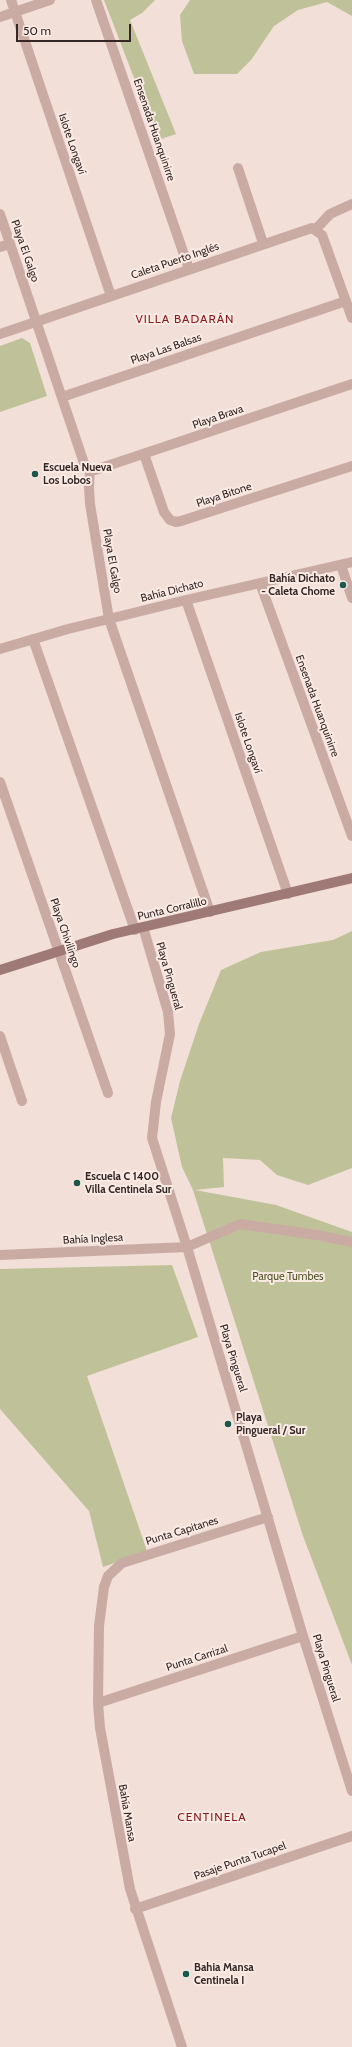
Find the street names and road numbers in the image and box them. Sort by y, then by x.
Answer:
street label: Ensenada Huanquinirre [130,77,178,183]
street label: Islote Longaví [55,112,89,176]
street label: Playa El Galgo [8,218,42,284]
street label: Caleta Puerto Inglés [129,240,221,282]
street label: Playa Las Balsas [129,331,203,367]
street label: Playa Brava [191,402,245,432]
street label: Playa Bitone [195,480,253,510]
street label: Playa El Galgo [100,528,124,594]
street label: Bahía Dichato [139,577,205,605]
street label: Ensenada Huanquinirre [292,653,342,759]
street label: Islote Longaví [231,711,265,775]
street label: Punta Corralillo [136,895,208,923]
street label: Playa Chivilingo [47,897,83,969]
street label: Playa Pingueral [153,941,185,1011]
street label: Bahía Inglesa [63,1231,123,1247]
street label: Playa Pingueral [216,1323,250,1393]
street label: Punta Capitanes [144,1514,220,1548]
street label: Playa Pingueral [309,1633,343,1703]
street label: Punta Carrizal [165,1642,229,1674]
street label: Bahía Mansa [115,1783,139,1843]
street label: Pasaje Punta Tucapel [192,1839,288,1883]

